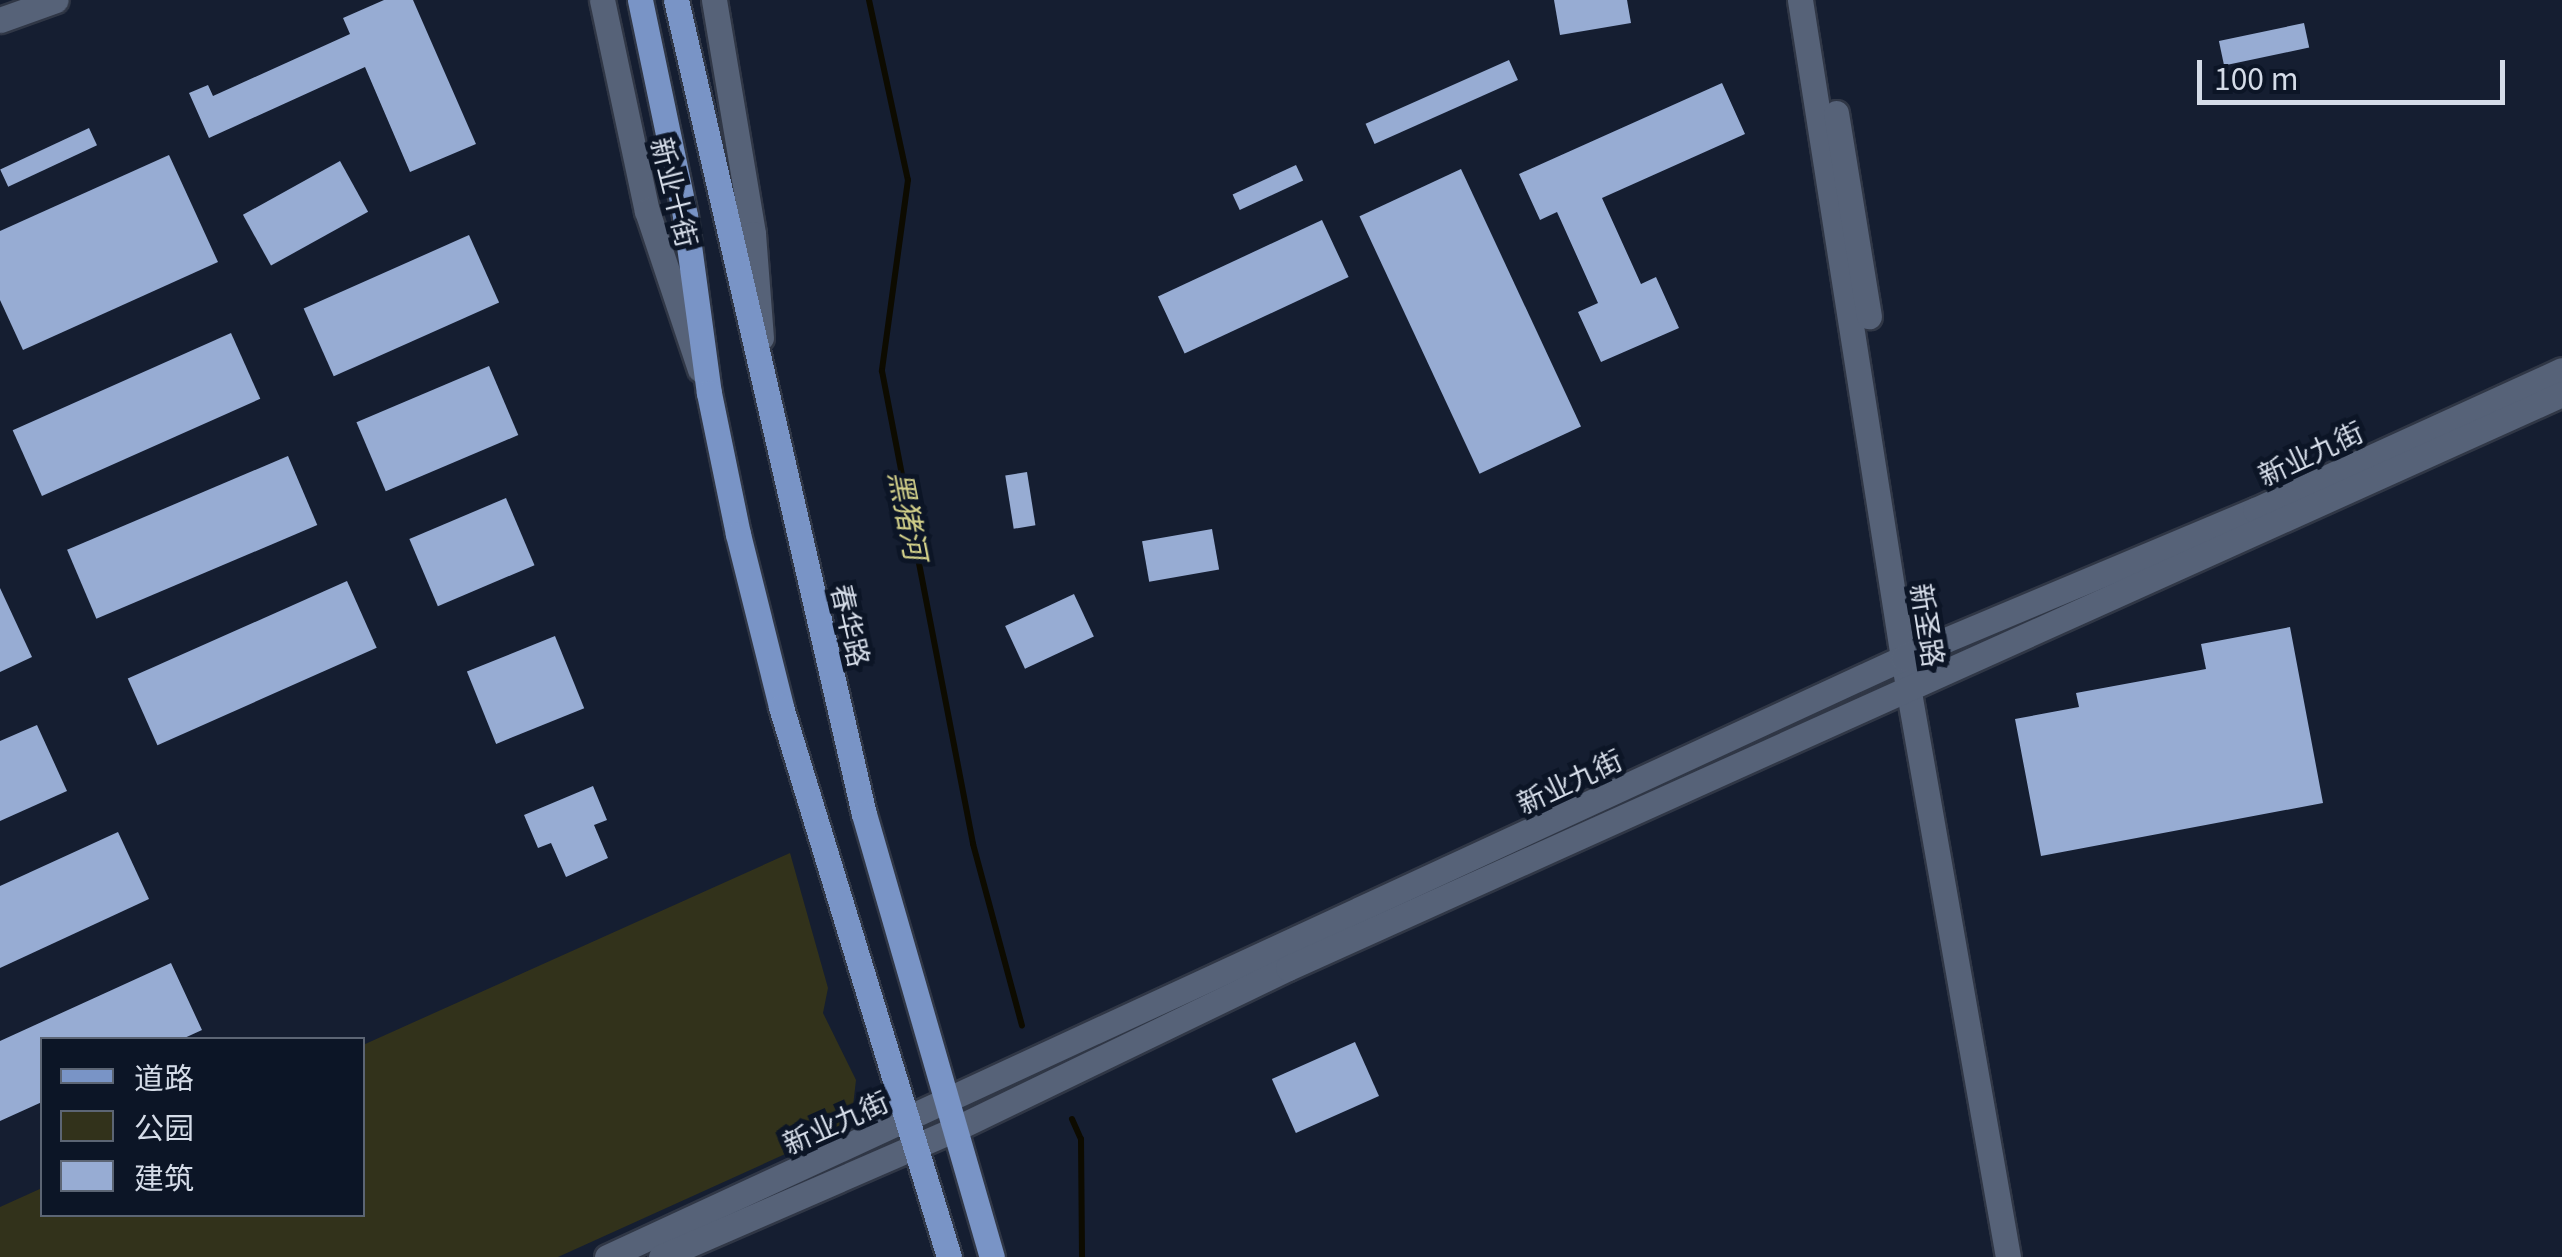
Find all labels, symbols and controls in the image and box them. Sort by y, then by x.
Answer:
scale bar [2202,40,2510,102]
text: 100 m [2214,55,2298,99]
street label: 新业十街 [646,134,706,250]
street label: 新业九街 [2252,413,2368,491]
water label: 黑猪河 [884,467,936,563]
street label: 春华路 [826,580,878,670]
street label: 新圣路 [1906,581,1952,669]
street label: 新业九街 [1511,741,1627,819]
legend [40,1037,365,1217]
text: 道路 [134,1054,194,1098]
street label: 新业九街 [777,1083,893,1159]
text: 公园 [134,1104,194,1148]
text: 建筑 [134,1154,194,1198]

